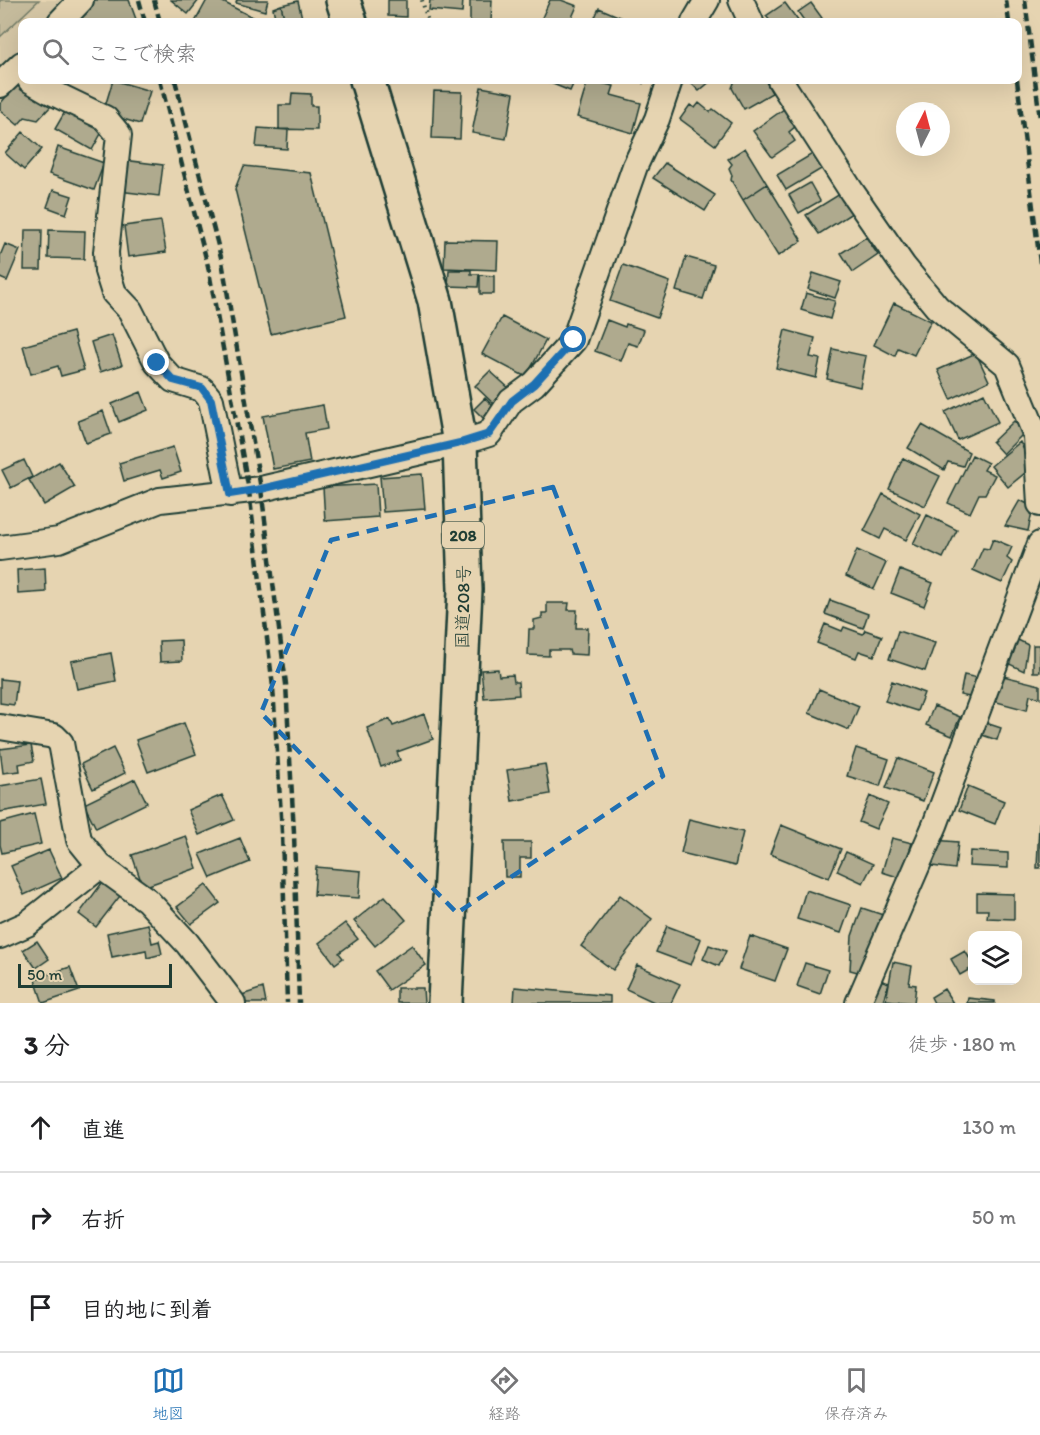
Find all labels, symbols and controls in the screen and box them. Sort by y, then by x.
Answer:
search box [18,18,1022,84]
icon: search [39,35,72,68]
text: ここで検索 [87,40,197,67]
north arrow [896,102,950,156]
route start [560,326,586,352]
route end [143,349,169,375]
road number: 208 [442,522,484,548]
street label: 国道208号 [451,565,475,649]
map controls [968,931,1022,985]
button: layers [968,931,1022,985]
scale bar [18,961,172,988]
text: 50 m [27,965,62,984]
text: 3 分 [24,1029,70,1061]
text: 徒歩 · 180 m [908,1032,1016,1056]
icon: ahead [24,1111,57,1144]
text: 130 m [962,1115,1016,1139]
text: 直進 [81,1116,125,1143]
icon: right [24,1201,57,1234]
text: 50 m [972,1205,1016,1229]
text: 右折 [81,1206,125,1233]
icon: arrive [24,1291,57,1324]
text: 目的地に到着 [81,1296,213,1323]
tab: 地図 [152,1364,185,1424]
tab: 経路 [488,1364,521,1424]
tab: 保存済み [824,1364,888,1424]

